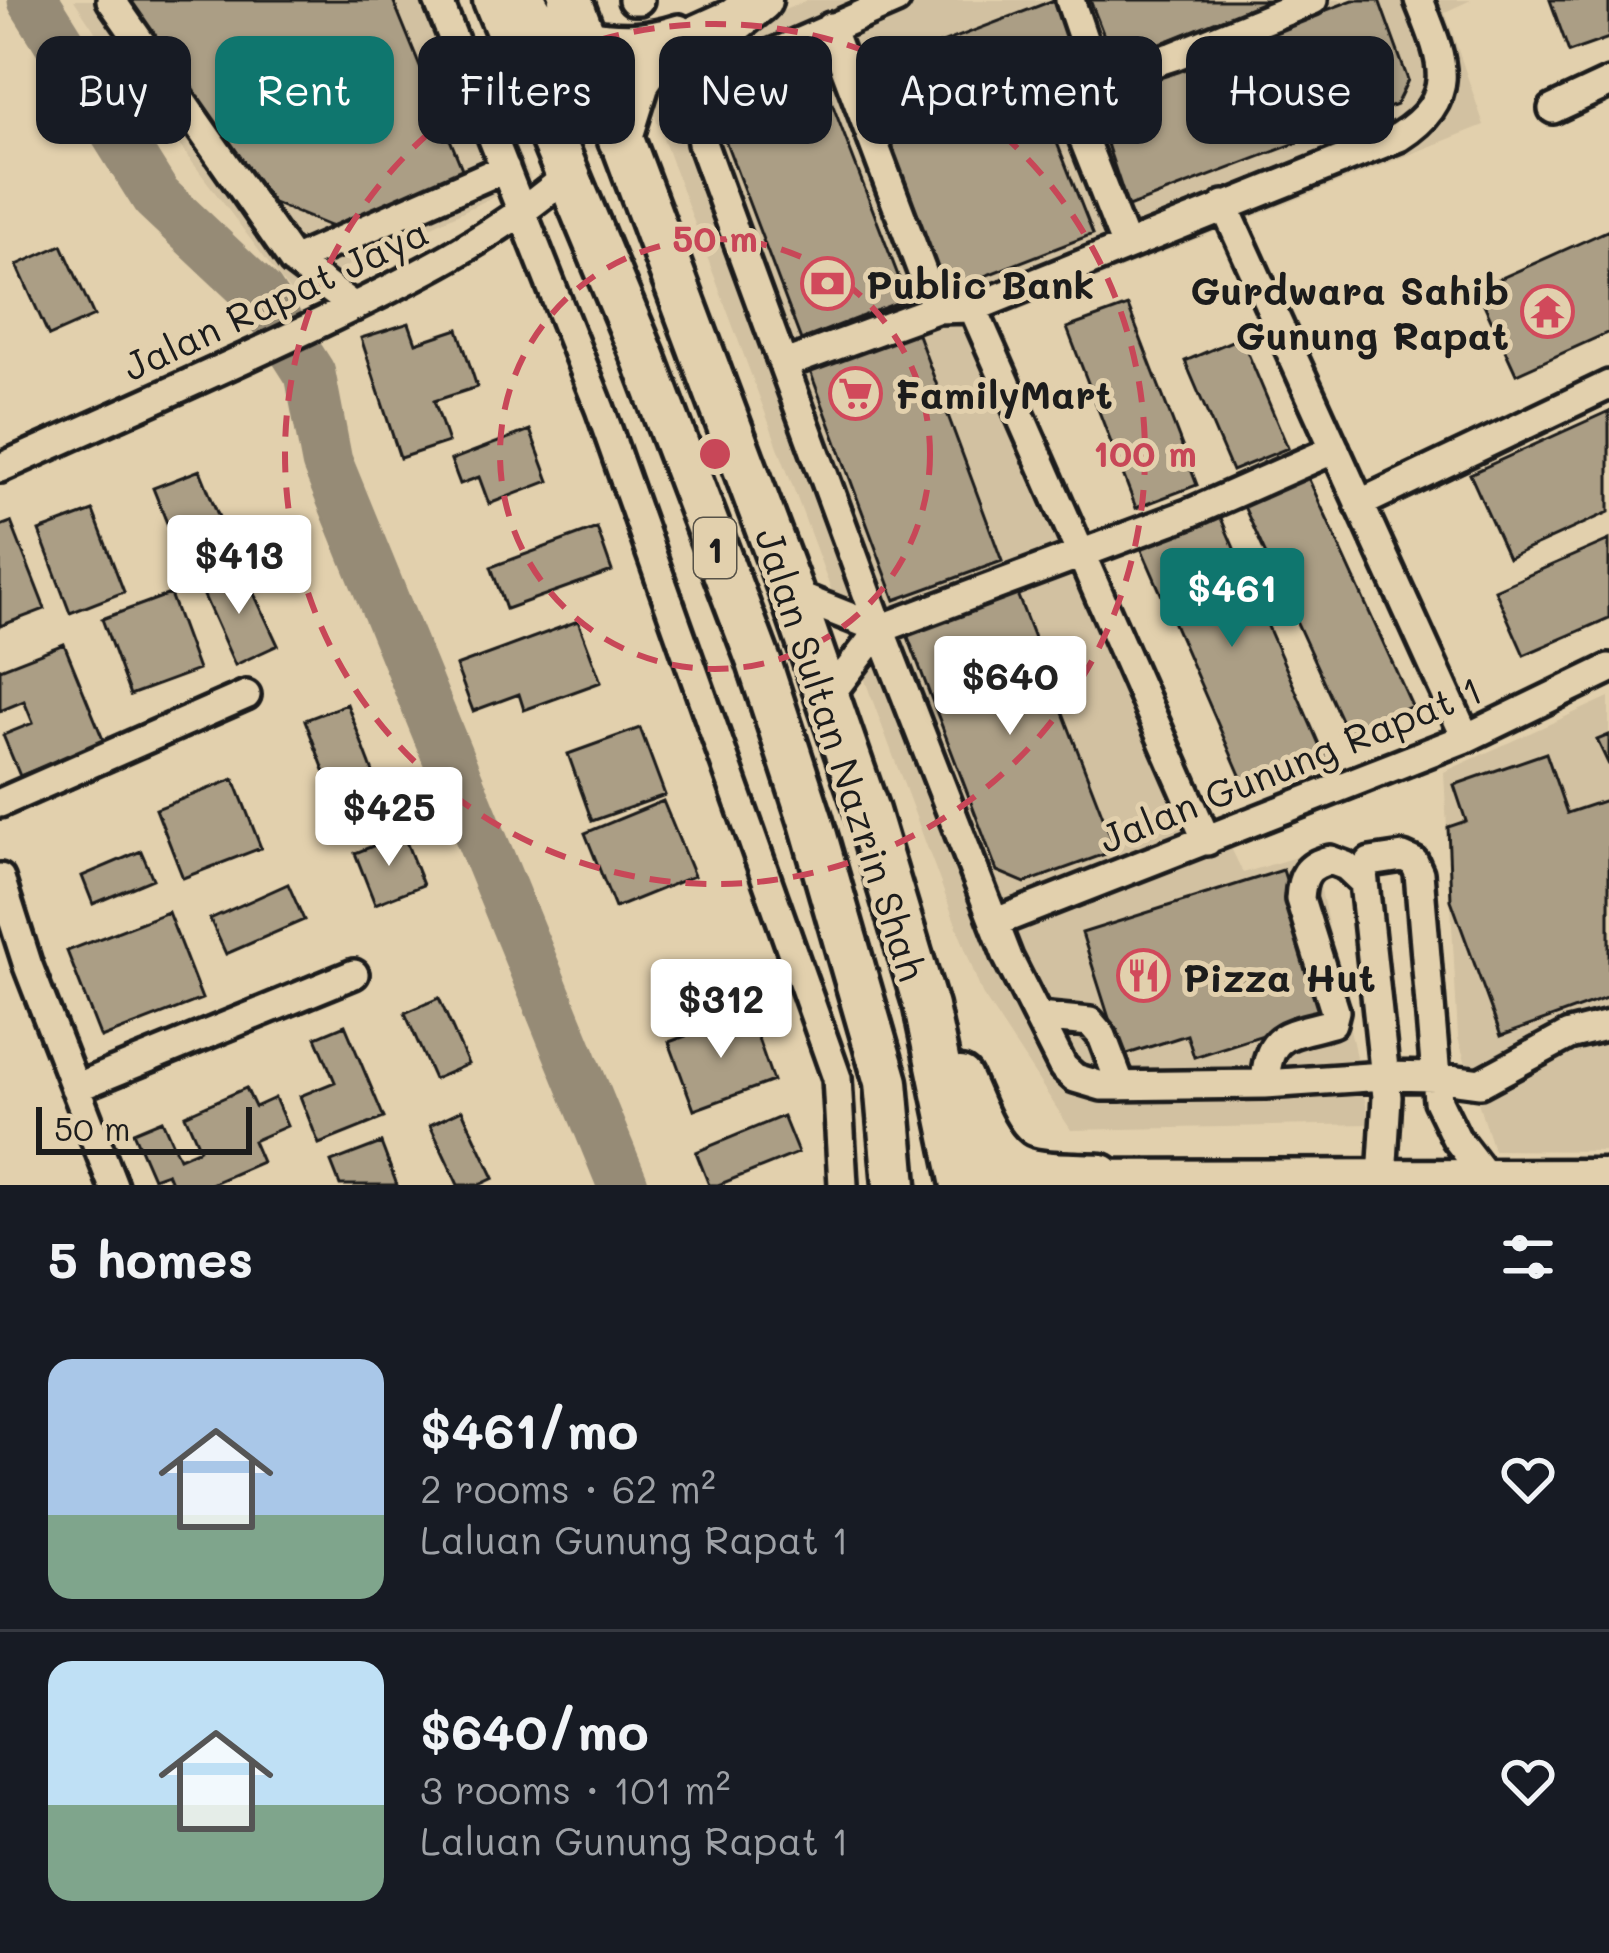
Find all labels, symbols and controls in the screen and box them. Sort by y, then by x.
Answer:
chip: Buy [36,36,191,144]
chip: Rent [215,36,394,144]
chip: Filters [418,36,635,144]
chip: New [659,36,832,144]
chip: Apartment [856,36,1162,144]
chip: House [1186,36,1394,144]
street label: Jalan Rapat Jaya [114,205,436,391]
text: 50 m [672,214,758,261]
bank icon: Public Bank [799,255,855,311]
place label: Public Bank [866,258,1095,309]
place label: Gurdwara Sahib Gunung Rapat [1190,264,1509,360]
temple icon: Gurdwara Sahib Gunung Rapat [1520,283,1576,339]
supermarket icon: FamilyMart [828,365,884,421]
place label: FamilyMart [895,368,1113,419]
text: 100 m [1093,429,1197,476]
centre of rings [694,433,736,475]
pin: $413 [168,515,310,617]
road number: 1 [694,518,736,578]
street label: Jalan Sultan Nazrin Shah [745,521,939,987]
text: $413 [194,528,284,579]
pin: $461 [1161,548,1303,650]
text: $461 [1187,561,1277,612]
pin: $640 [939,636,1081,738]
text: $640 [961,649,1059,700]
street label: Jalan Gunung Rapat 1 [1091,663,1489,864]
pin: $425 [318,767,460,869]
text: $425 [342,780,436,831]
restaurant icon: Pizza Hut [1116,948,1172,1004]
place label: Pizza Hut [1183,951,1376,1002]
pin: $312 [650,959,792,1061]
text: $312 [678,972,764,1023]
scale bar [36,1101,252,1154]
text: 50 m [54,1106,130,1149]
text: 5 homes [48,1224,253,1291]
icon: filters [1495,1224,1561,1290]
text: $461/mo [420,1395,639,1462]
icon: home [144,1407,288,1551]
icon: heart [1495,1446,1561,1512]
text: 2 rooms · 62 m² [420,1462,716,1513]
text: Laluan Gunung Rapat 1 [420,1513,849,1564]
text: $640/mo [420,1696,649,1763]
icon: home [144,1709,288,1853]
icon: heart [1495,1748,1561,1814]
text: 3 rooms · 101 m² [420,1763,730,1814]
text: Laluan Gunung Rapat 1 [420,1814,849,1865]

